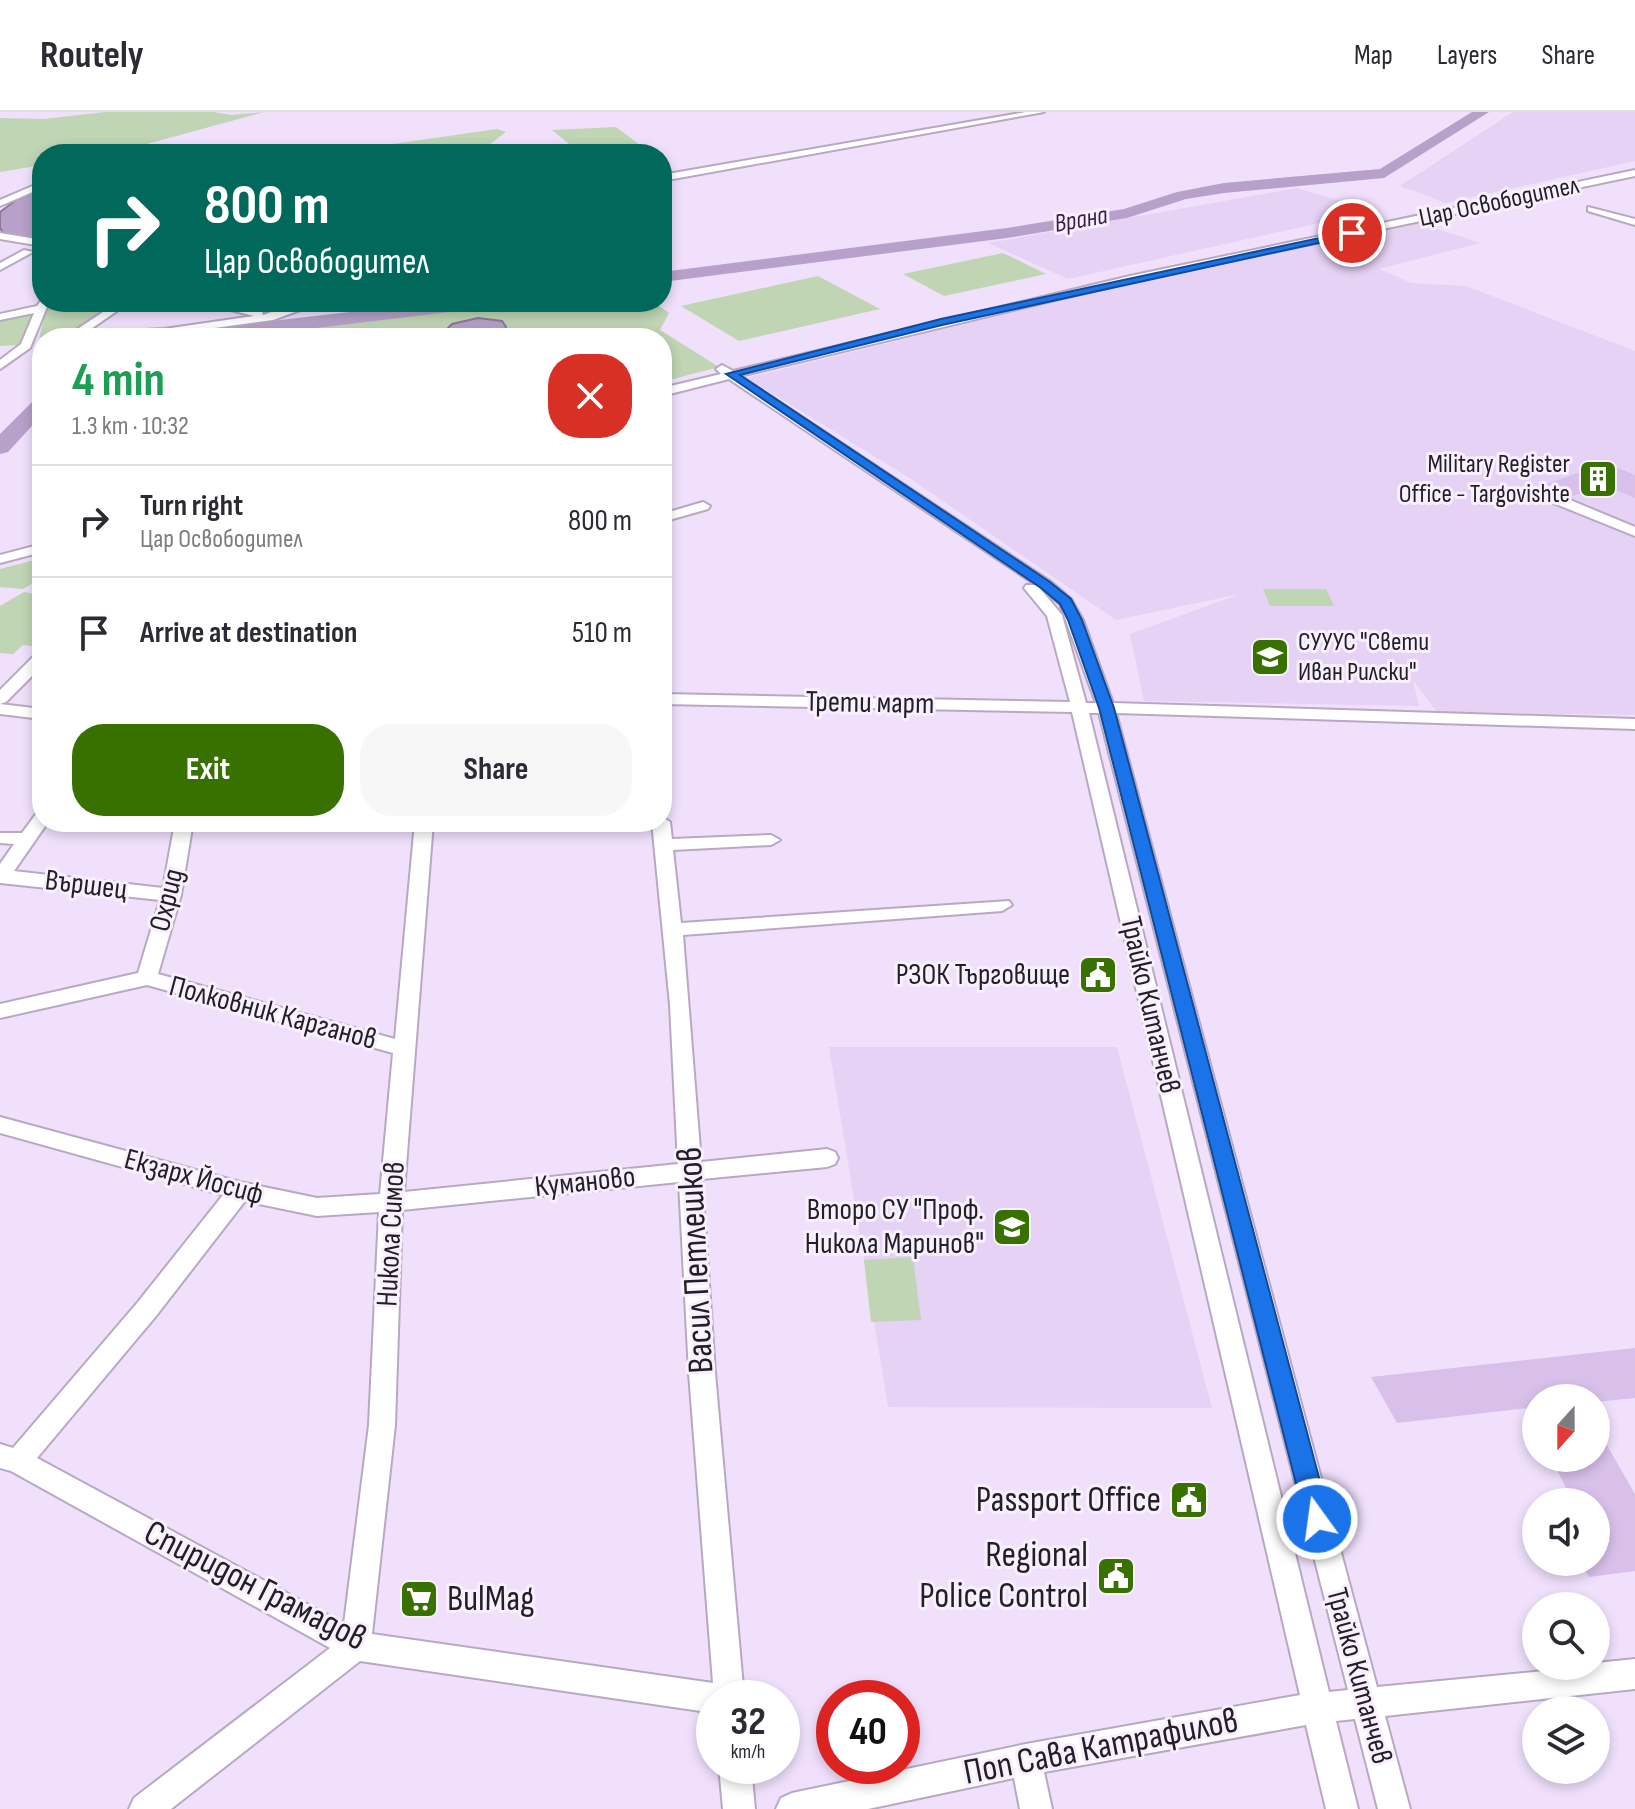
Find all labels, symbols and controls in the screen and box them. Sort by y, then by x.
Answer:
text: Routely [40,33,144,78]
text: Map [1354,39,1393,72]
text: Layers [1437,39,1497,72]
text: Share [1541,39,1595,72]
street label: Цар Освободител [1416,170,1583,234]
text: 800 m [204,173,330,240]
icon: right [72,176,176,280]
pin [1318,199,1386,267]
water label: Врана [1052,200,1111,240]
icon: arrive [1330,211,1374,255]
text: Цар Освободител [204,241,429,284]
text: 4 min [72,352,165,409]
button: close [548,354,632,438]
text: 1.3 km · 10:32 [72,411,189,442]
place label: Military Register Office - Targovishte [1399,449,1571,510]
building icon: Military Register Office - Targovishte [1577,458,1619,500]
text: Turn right [140,488,243,524]
icon: right [72,499,116,543]
text: 800 m [568,503,632,539]
text: Цар Освободител [140,524,303,555]
icon: arrive [72,611,116,655]
text: Arrive at destination [140,615,357,651]
text: 510 m [572,615,632,651]
place label: СУУУС "Свети Иван Рилски" [1298,627,1429,688]
school or university icon: СУУУС "Свети Иван Рилски" [1249,636,1291,678]
street label: Трети март [805,684,935,722]
button: Exit [72,724,344,816]
button: Share [360,724,632,816]
street label: Вършец [43,862,130,908]
street label: Охрид [142,865,192,935]
street label: Трайко Китанчев [1112,913,1188,1097]
public building icon: РЗОК Търговище [1077,954,1119,996]
place label: РЗОК Търговище [896,957,1070,993]
street label: Полковник Карганов [166,968,380,1058]
street label: Екзарх Йосиф [120,1141,268,1213]
street label: Васил Петлешков [669,1146,723,1374]
street label: Куманово [533,1159,637,1205]
street label: Никола Симов [369,1161,413,1307]
place label: Второ СУ "Проф. Никола Маринов" [805,1192,984,1262]
school or university icon: Второ СУ "Проф. Никола Маринов" [991,1206,1033,1248]
north arrow [1522,1384,1610,1472]
map controls [1522,1384,1610,1784]
position arrow [1275,1477,1359,1561]
place label: Passport Office [976,1479,1161,1522]
public building icon: Passport Office [1168,1479,1210,1521]
button: sound [1522,1488,1610,1576]
street label: Спиридон Грамадов [137,1512,373,1660]
place label: Regional Police Control [919,1534,1088,1618]
public building icon: Regional Police Control [1095,1555,1137,1597]
supermarket icon: BulMag [398,1578,440,1620]
place label: BulMag [447,1578,534,1621]
street label: Трайко Китанчев [1318,1584,1400,1768]
button: search [1522,1592,1610,1680]
speed limit sign: 40 [816,1680,920,1784]
button: layers [1522,1696,1610,1784]
text: 32 [730,1698,766,1746]
street label: Поп Сава Катрафилов [960,1699,1242,1795]
text: km/h [731,1740,765,1764]

